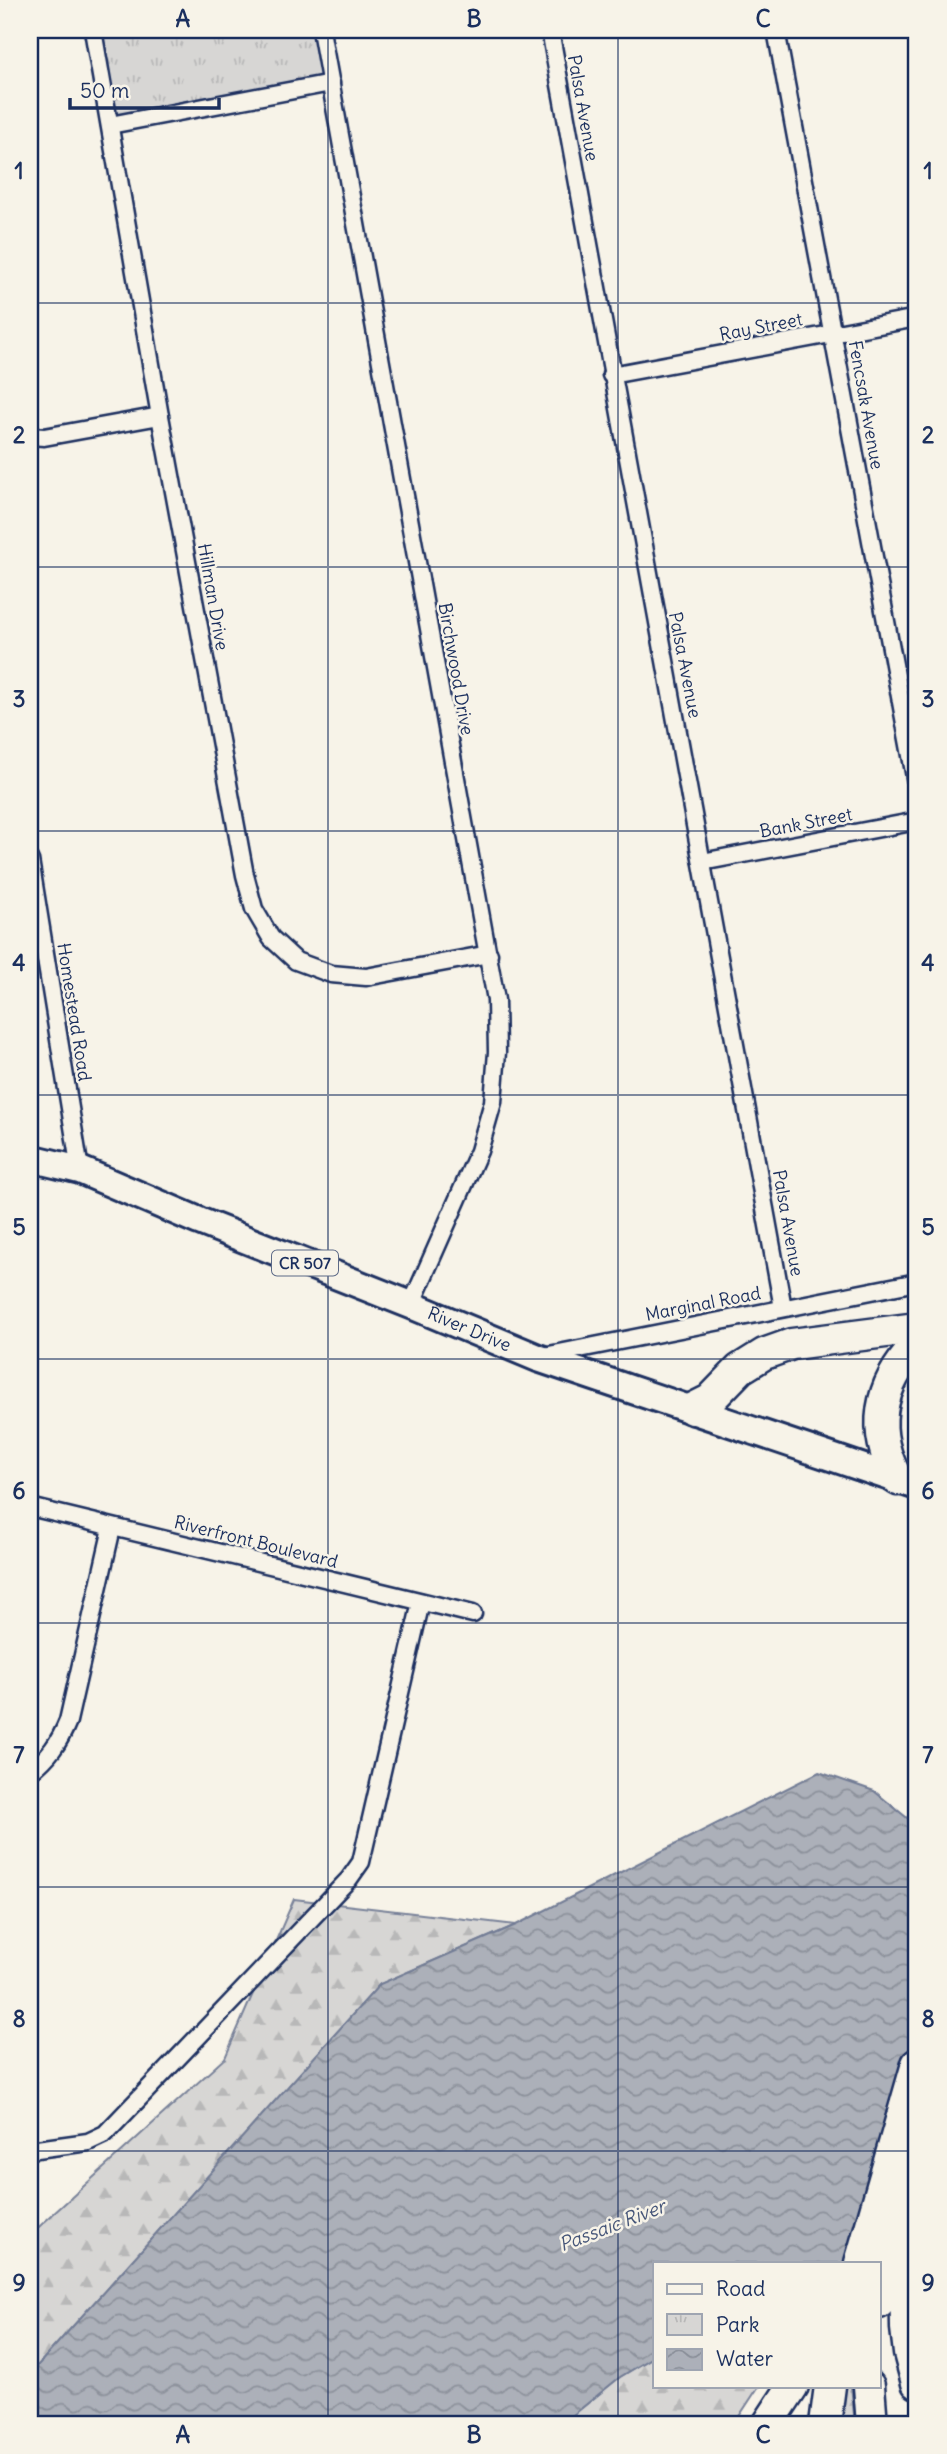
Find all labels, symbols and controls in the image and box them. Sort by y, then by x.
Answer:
text: A [176,4,191,33]
text: B [466,4,482,33]
text: C [755,4,771,33]
street label: Palsa Avenue [563,53,604,163]
scale bar [70,66,219,110]
text: 50 m [80,77,129,104]
text: 1 [14,156,24,185]
text: 1 [923,156,933,185]
street label: Ray Street [717,307,804,346]
street label: Fencsak Avenue [844,339,889,471]
text: 2 [13,420,26,449]
text: 2 [922,420,935,449]
street label: Hillman Drive [193,542,234,652]
street label: Birchwood Drive [434,601,479,737]
street label: Palsa Avenue [664,610,707,720]
text: 3 [12,684,26,713]
text: 3 [921,684,935,713]
street label: Bank Street [758,802,854,843]
street label: Homestead Road [52,941,97,1083]
text: 4 [12,948,26,977]
text: 4 [921,948,935,977]
street label: Palsa Avenue [768,1168,809,1278]
text: 5 [12,1212,26,1241]
text: 5 [921,1212,935,1241]
road number: CR 507 [272,1250,338,1275]
street label: Marginal Road [643,1281,763,1326]
street label: River Drive [424,1301,515,1356]
text: 6 [12,1476,26,1505]
text: 6 [921,1476,935,1505]
street label: Riverfront Boulevard [172,1510,341,1573]
text: 7 [13,1740,25,1769]
text: 7 [922,1740,934,1769]
text: 8 [12,2004,26,2033]
text: 8 [921,2004,935,2033]
water label: Passaic River [555,2193,671,2256]
legend [653,2262,880,2388]
text: 9 [12,2268,26,2297]
text: 9 [921,2268,935,2297]
text: Road [716,2275,765,2302]
text: Park [716,2311,759,2338]
text: Water [716,2345,774,2372]
text: A [176,2420,191,2449]
text: B [466,2420,482,2449]
text: C [755,2420,771,2449]

